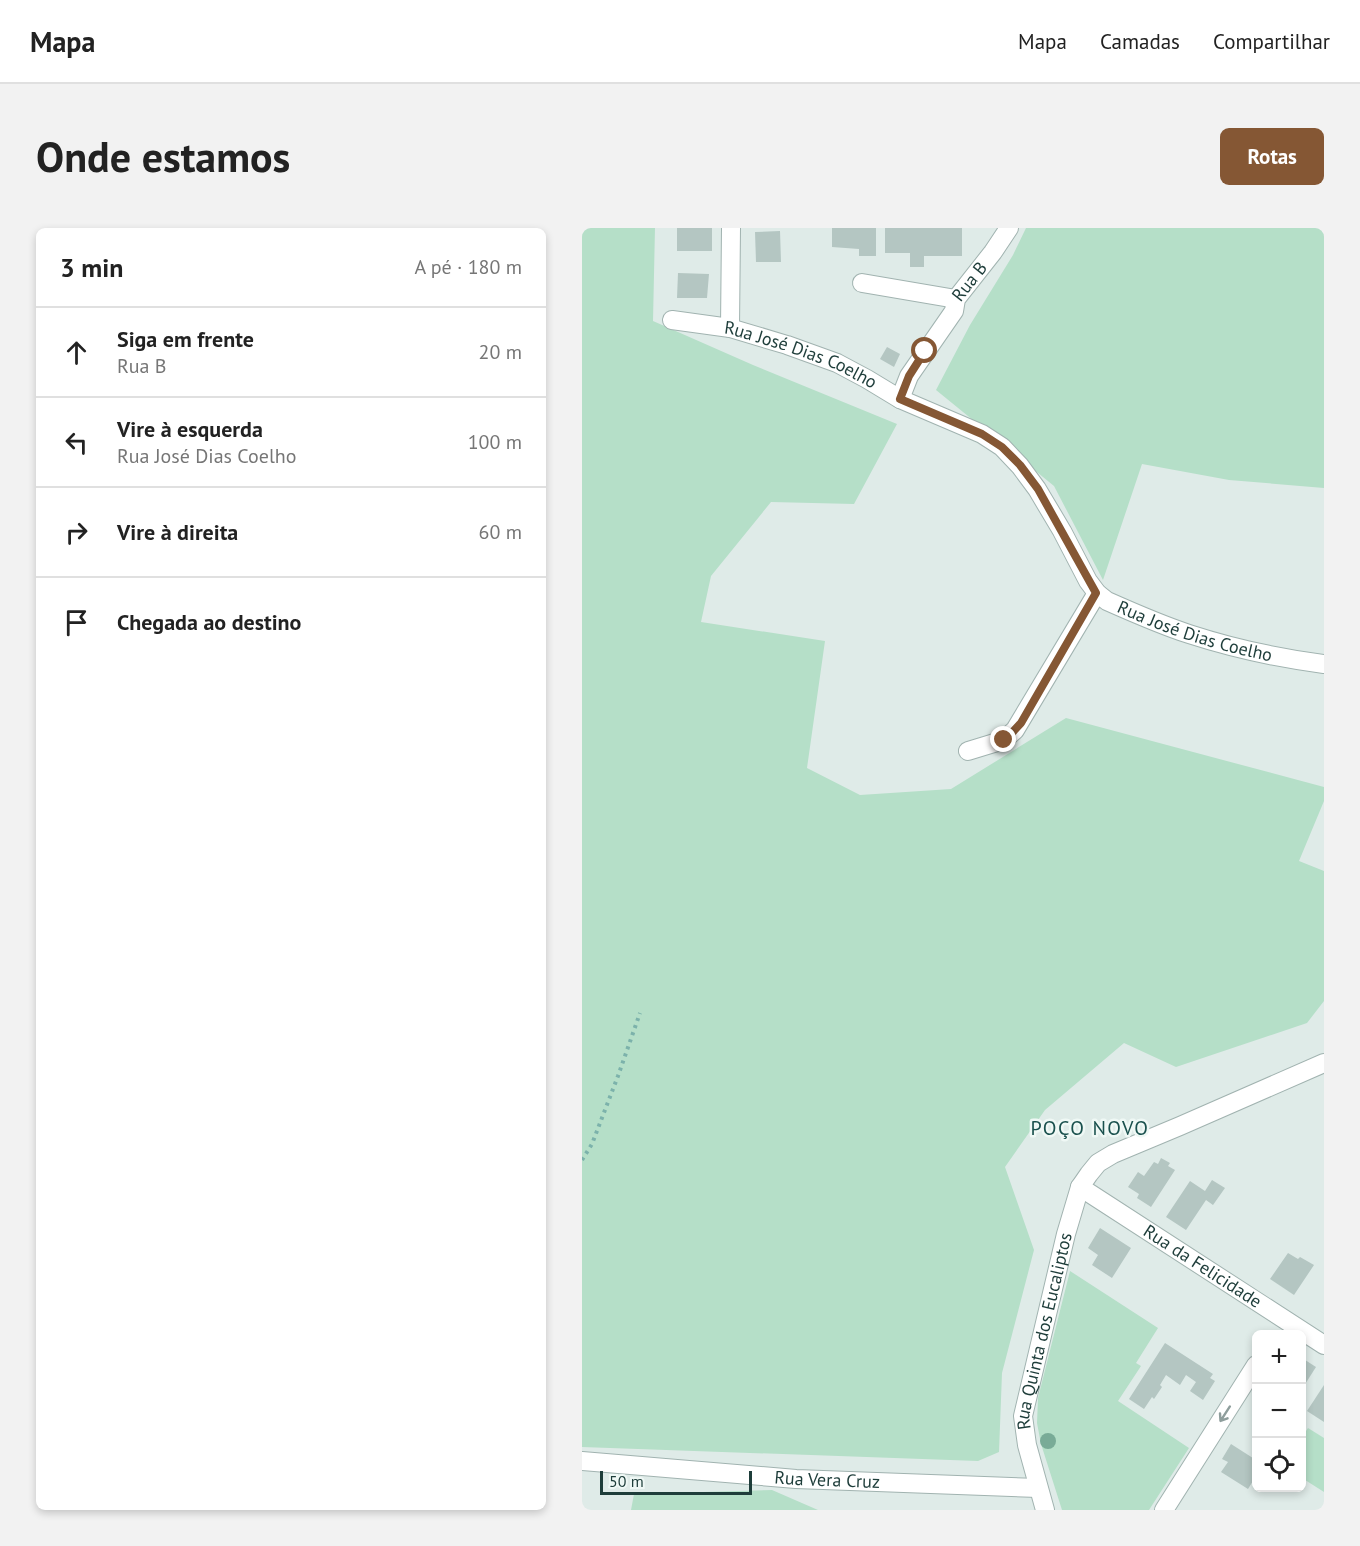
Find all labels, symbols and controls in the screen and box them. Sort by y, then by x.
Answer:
text: Mapa [30,23,95,60]
text: Mapa [1018,28,1067,55]
text: Camadas [1100,28,1180,55]
text: Compartilhar [1213,28,1330,55]
button: Rotas [1220,128,1324,185]
text: Onde estamos [36,129,290,184]
text: 3 min [60,251,123,284]
text: A pé · 180 m [415,254,522,280]
street label: Rua B [946,257,992,306]
street label: Rua José Dias Coelho [723,315,881,393]
text: Siga em frente [117,325,254,353]
icon: ahead [60,336,93,369]
route start [911,337,937,363]
text: 20 m [479,339,522,365]
text: Rua B [117,353,166,379]
text: Vire à esquerda [117,415,263,443]
icon: left [60,426,93,459]
text: 100 m [468,429,522,455]
text: Rua José Dias Coelho [117,443,296,469]
icon: right [60,516,93,549]
text: Vire à direita [117,518,238,546]
text: 60 m [479,519,522,545]
street label: Rua José Dias Coelho [1114,595,1274,666]
icon: arrive [60,606,93,639]
text: Chegada ao destino [117,608,301,636]
route end [990,726,1016,752]
district label: POÇO NOVO [1030,1115,1150,1141]
street label: Rua da Felicidade [1139,1219,1266,1313]
street label: Rua Quinta dos Eucaliptos [1011,1230,1077,1431]
map controls [1252,1330,1306,1492]
button: + [1252,1330,1306,1384]
button: − [1252,1384,1306,1438]
one-way arrow [1219,1406,1231,1422]
button: locate [1252,1438,1306,1492]
street label: Rua Vera Cruz [774,1465,880,1493]
scale bar [600,1468,752,1496]
text: 50 m [609,1471,644,1491]

